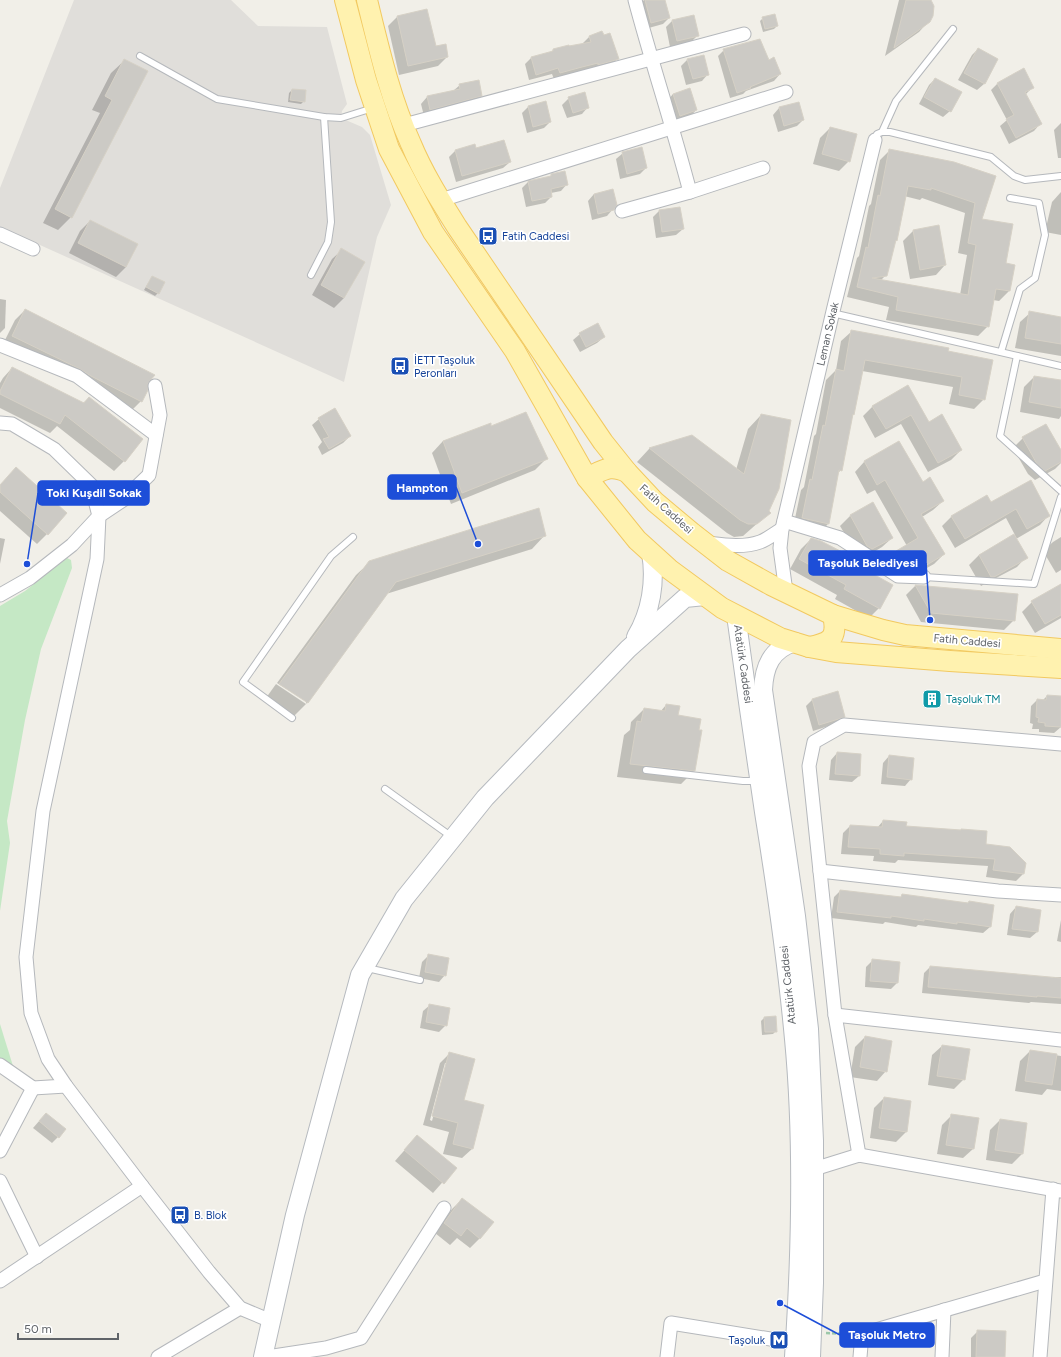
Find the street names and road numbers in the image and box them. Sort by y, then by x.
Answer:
street label: Leman Sokak [814,300,842,367]
street label: Fatih Caddesi [637,482,695,536]
street label: Atatürk Caddesi [731,624,755,704]
street label: Fatih Caddesi [933,632,1001,650]
street label: Atatürk Caddesi [777,945,799,1025]

